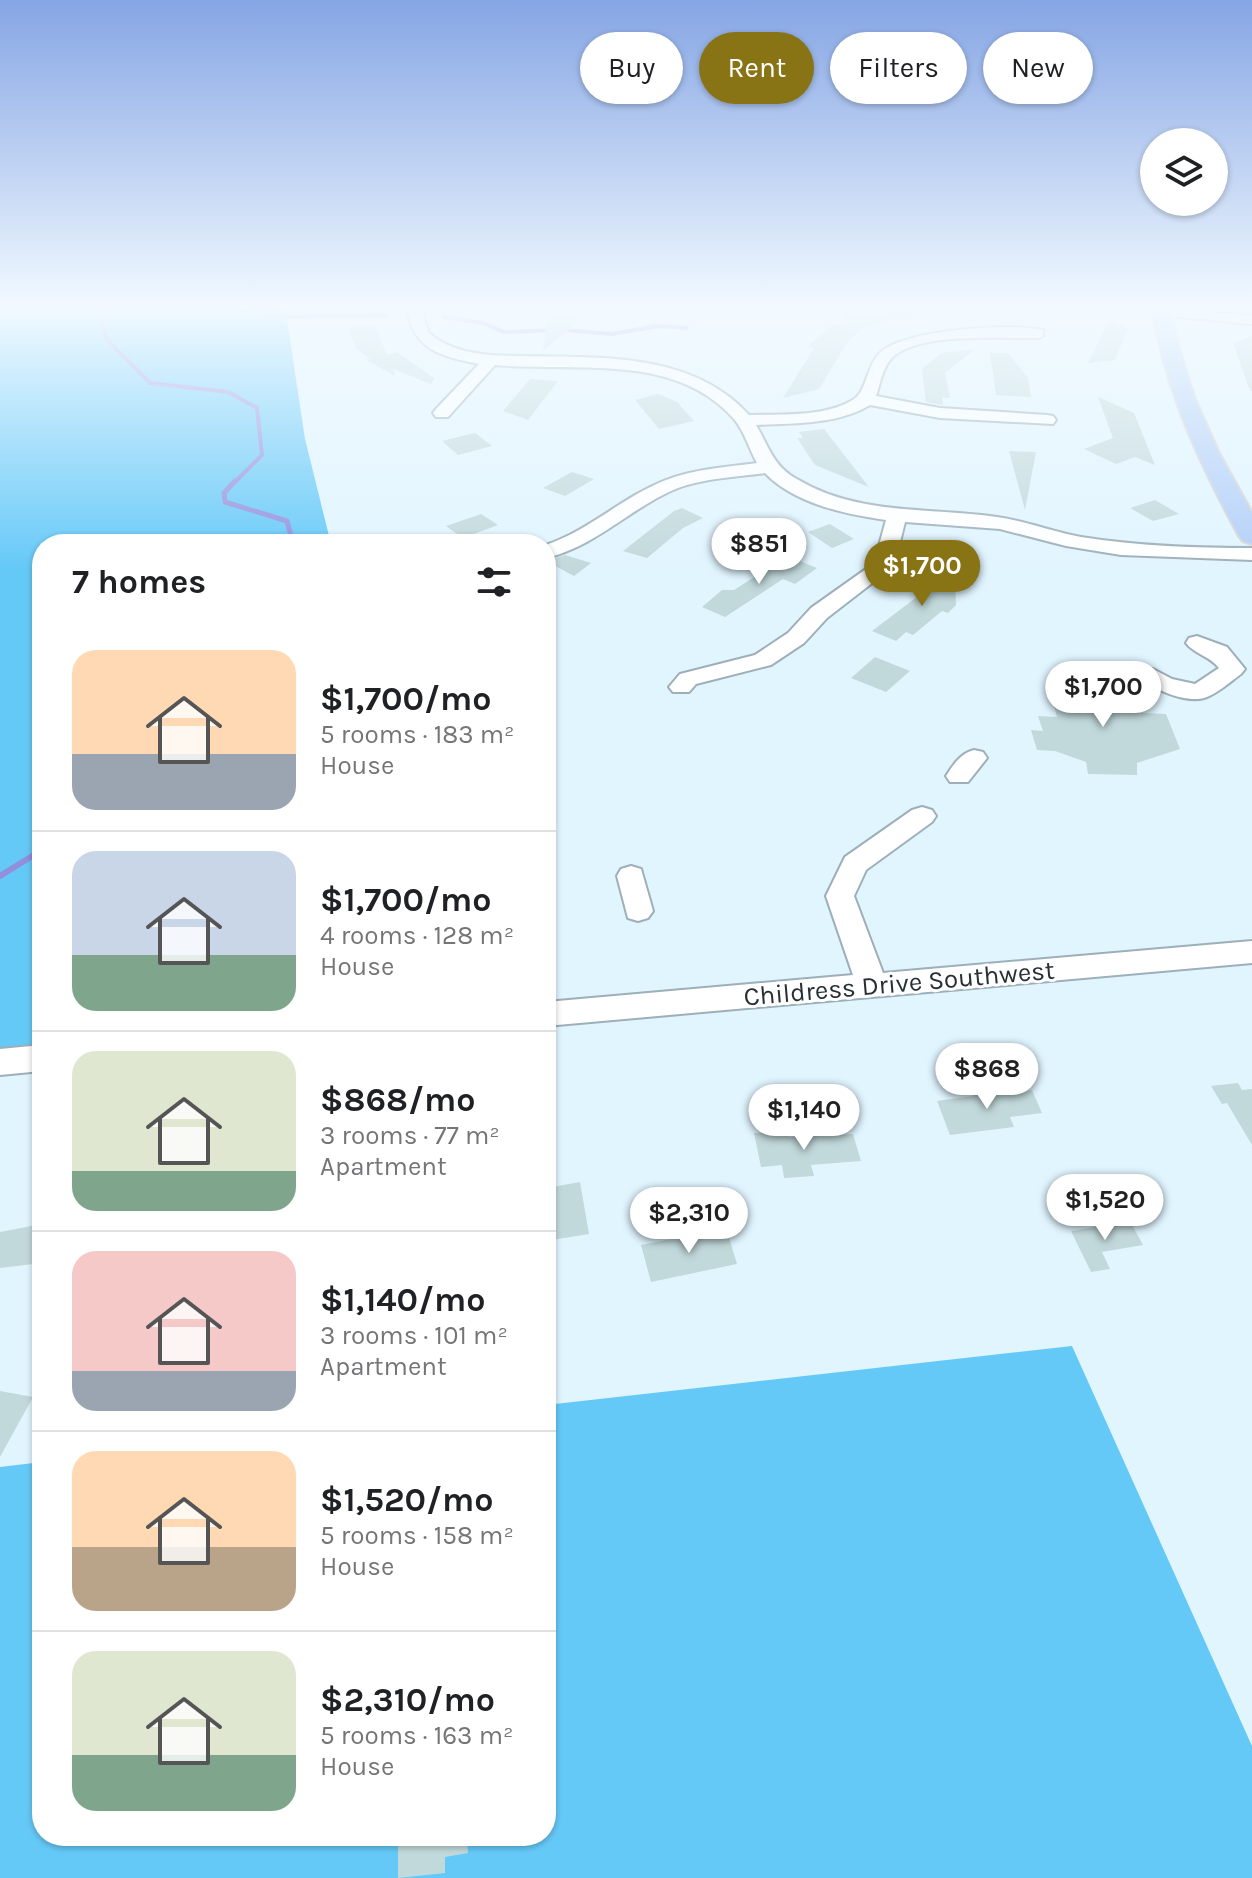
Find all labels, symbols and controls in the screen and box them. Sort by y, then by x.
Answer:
chip: Buy [580,32,683,104]
chip: Rent [699,32,814,104]
chip: Filters [830,32,967,104]
chip: New [983,32,1093,104]
map controls [1140,128,1228,216]
button: layers [1140,128,1228,216]
pin: $851 [712,518,806,586]
text: $851 [729,528,789,559]
pin: $1,700 [857,540,987,608]
text: $1,700 [882,550,962,581]
icon: filters [472,560,516,604]
text: 7 homes [72,562,206,602]
pin: $1,700 [1038,661,1168,729]
text: $1,700 [1063,671,1143,702]
text: $1,700/mo [320,679,492,719]
icon: home [136,682,232,778]
text: 5 rooms · 183 m² [320,719,515,750]
text: House [320,750,394,781]
text: $1,700/mo [320,880,492,920]
icon: home [136,883,232,979]
text: 4 rooms · 128 m² [320,920,514,951]
text: House [320,951,394,982]
street label: Childress Drive Southwest [742,954,1056,1013]
pin: $868 [940,1043,1034,1111]
text: $868 [953,1053,1021,1084]
text: $868/mo [320,1080,476,1120]
icon: home [136,1083,232,1179]
pin: $1,140 [739,1084,869,1152]
text: $1,140 [767,1094,841,1125]
text: 3 rooms · 77 m² [320,1120,500,1151]
text: Apartment [320,1151,447,1182]
pin: $1,520 [1040,1174,1170,1242]
text: $1,520 [1064,1184,1146,1215]
pin: $2,310 [624,1187,754,1255]
text: $2,310 [648,1197,730,1228]
text: $1,140/mo [320,1280,486,1320]
icon: home [136,1283,232,1379]
text: 3 rooms · 101 m² [320,1320,508,1351]
text: Apartment [320,1351,447,1382]
text: $1,520/mo [320,1480,494,1520]
icon: home [136,1483,232,1579]
text: 5 rooms · 158 m² [320,1520,514,1551]
text: House [320,1551,394,1582]
text: $2,310/mo [320,1680,495,1720]
icon: home [136,1683,232,1779]
text: 5 rooms · 163 m² [320,1720,513,1751]
text: House [320,1751,394,1782]

